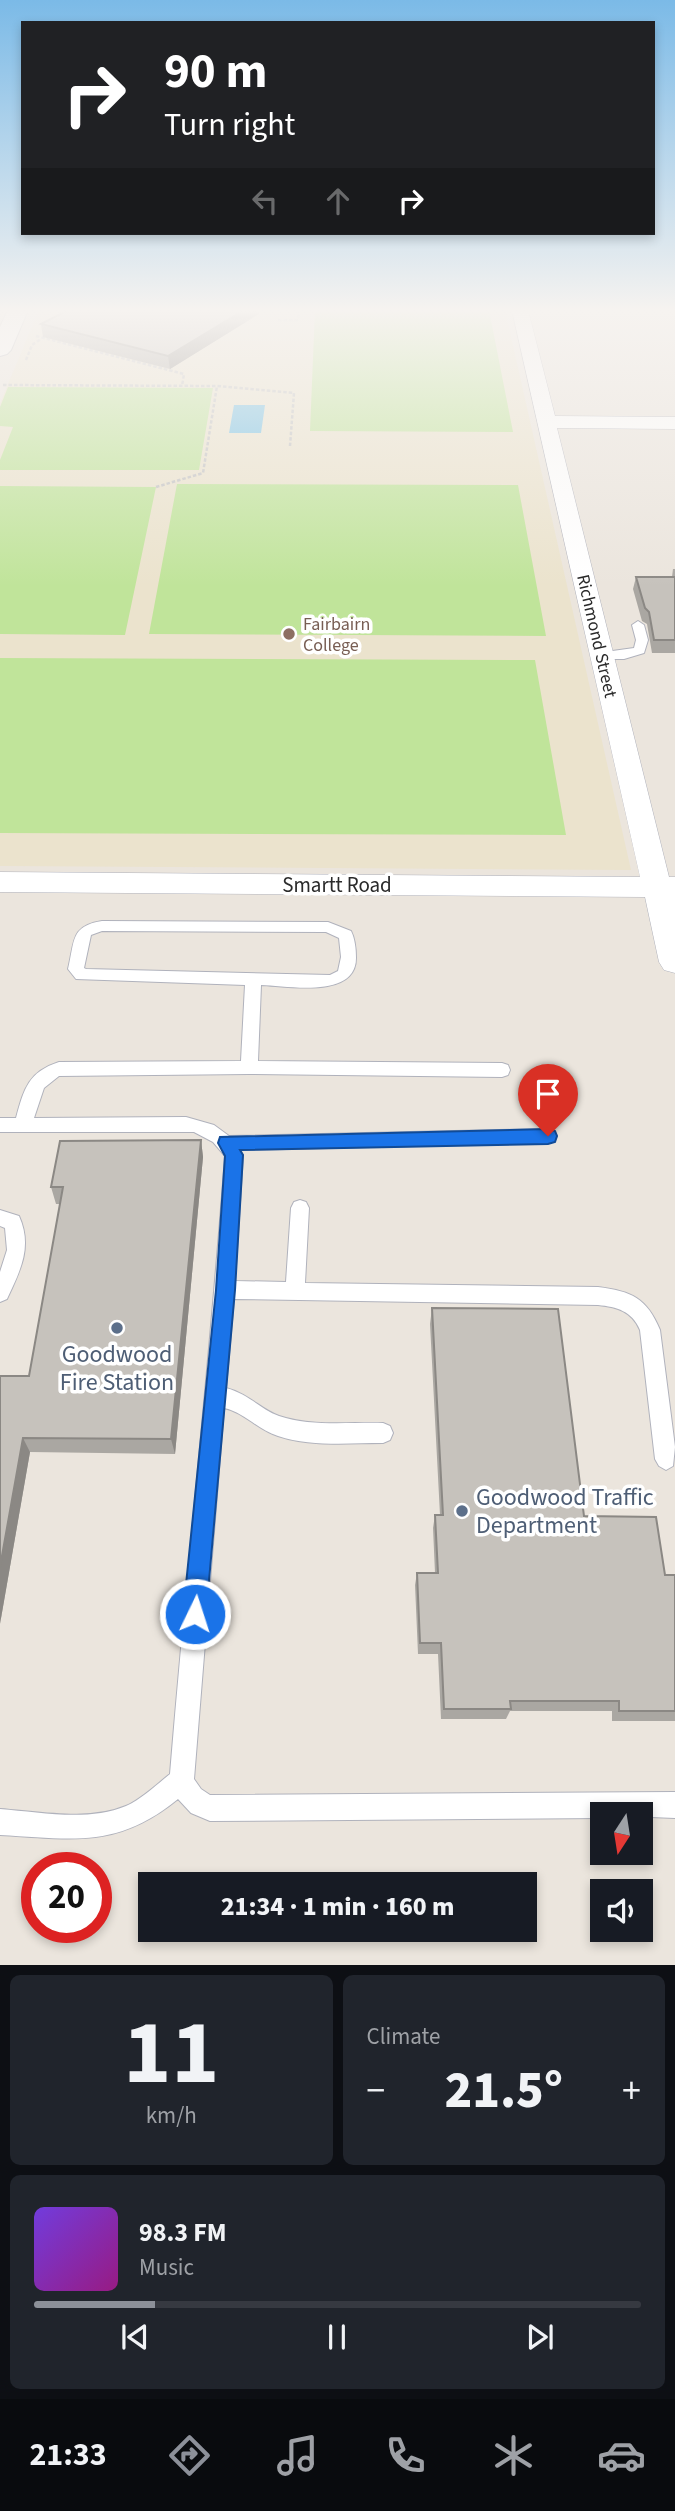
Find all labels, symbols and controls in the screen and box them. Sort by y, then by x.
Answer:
text: 90 m [164,37,268,107]
icon: right [49,49,140,140]
text: Turn right [164,102,295,148]
icon: left [246,182,284,220]
icon: ahead [319,182,357,220]
icon: right [392,182,430,220]
street label: Richmond Street [570,572,623,700]
place label: Fairbairn College [303,612,370,658]
marker: Fairbairn College [281,626,297,642]
street label: Smartt Road [282,870,392,900]
pin [518,1064,578,1136]
icon: arrive [529,1075,567,1113]
marker: Goodwood Fire Station [109,1320,125,1336]
place label: Goodwood Fire Station [60,1337,174,1400]
place label: Goodwood Traffic Department [476,1480,654,1543]
marker: Goodwood Traffic Department [454,1503,470,1519]
position arrow [158,1577,232,1651]
north arrow [590,1802,653,1866]
map controls [590,1802,653,1942]
speed limit sign: 20 [21,1852,112,1943]
button: sound [590,1879,653,1942]
text: 21:34 · 1 min · 160 m [221,1888,454,1925]
text: 11 [123,1989,219,2118]
text: Climate [367,2020,440,2053]
text: 21.5° [444,2054,563,2128]
text: − [367,2064,385,2118]
text: + [622,2064,641,2118]
text: km/h [146,2099,197,2132]
text: 98.3 FM [139,2214,227,2251]
text: Music [139,2251,194,2284]
icon: previous [116,2318,154,2356]
icon: pause [318,2318,356,2356]
icon: next [521,2318,559,2356]
icon: directions [165,2431,214,2480]
icon: music [273,2431,322,2480]
icon: phone [381,2431,430,2480]
icon: climate [489,2431,538,2480]
icon: car [597,2431,646,2480]
text: 21:33 [29,2432,107,2478]

